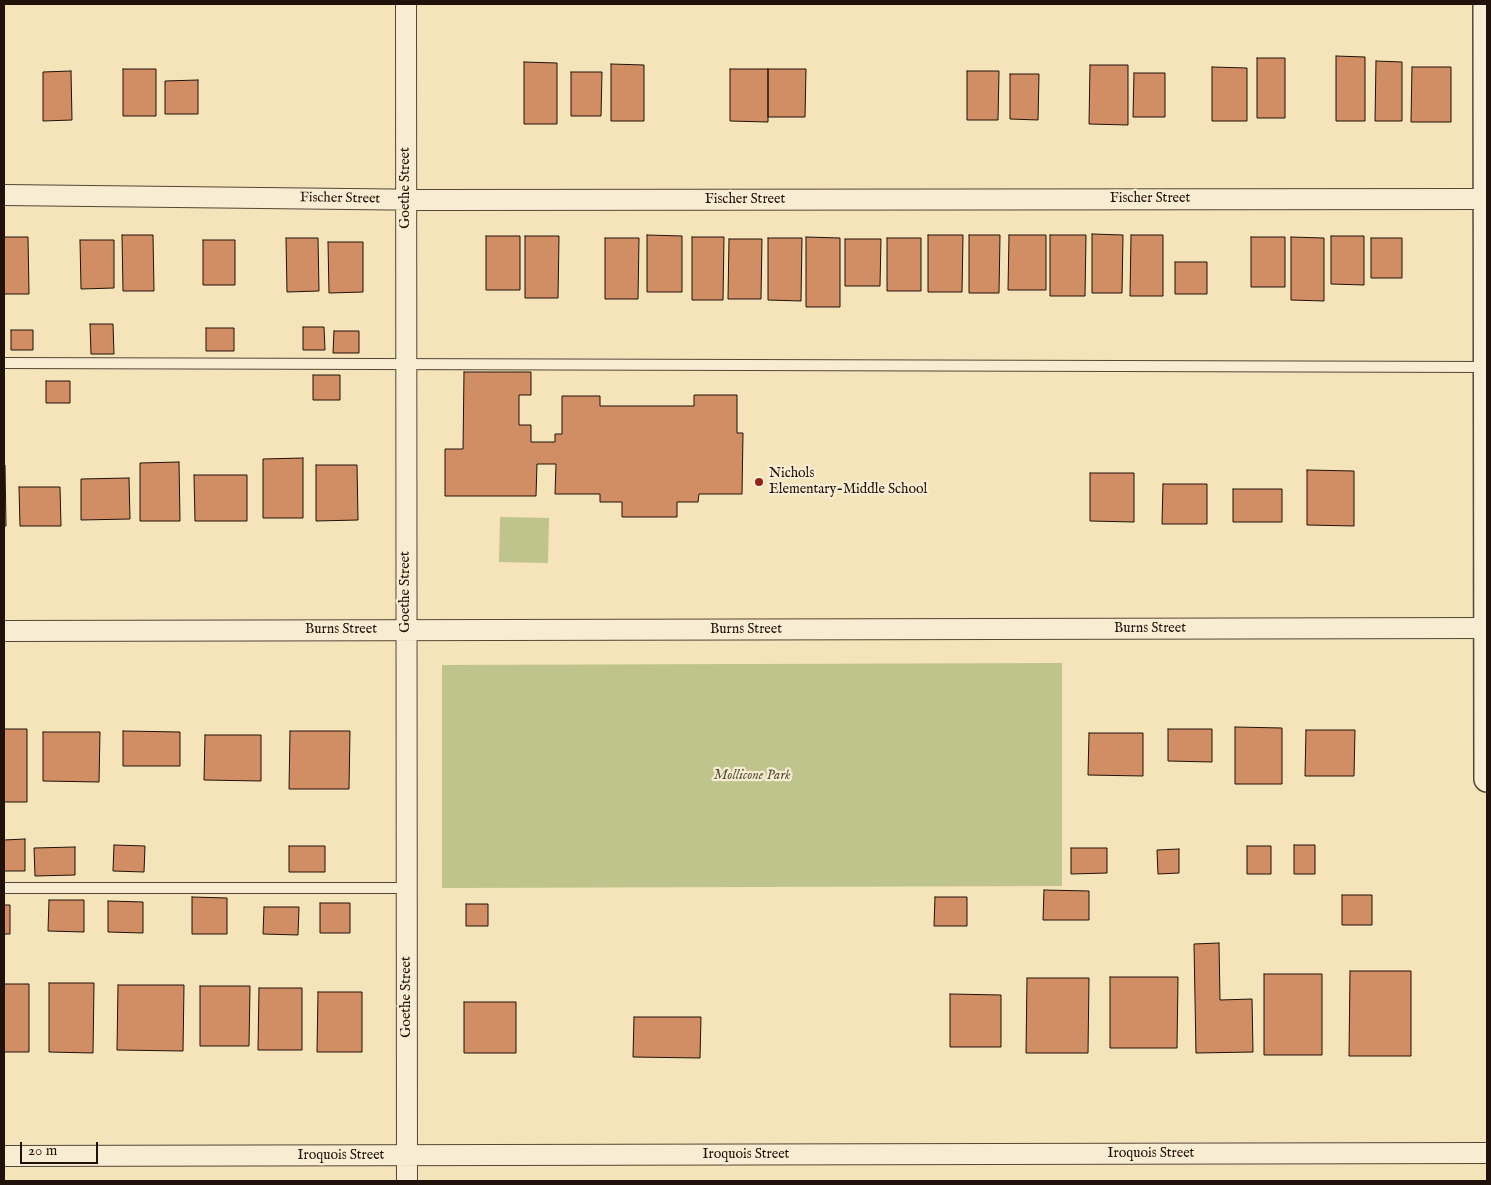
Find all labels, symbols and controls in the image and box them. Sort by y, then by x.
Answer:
street label: Goethe Street [398,147,414,229]
street label: Fischer Street [300,190,380,208]
street label: Fischer Street [1110,191,1190,207]
street label: Fischer Street [705,192,785,208]
place label: Nichols Elementary-Middle School [769,466,927,498]
marker: Nichols Elementary-Middle School [753,476,765,488]
street label: Goethe Street [398,551,414,633]
street label: Burns Street [1114,621,1186,637]
street label: Burns Street [305,622,377,638]
street label: Burns Street [710,622,782,638]
park label: Mollicone Park [713,768,791,784]
street label: Goethe Street [399,956,415,1038]
scale bar [22,1132,100,1164]
text: 20 m [28,1141,57,1160]
street label: Iroquois Street [1108,1146,1194,1162]
street label: Iroquois Street [703,1147,789,1163]
street label: Iroquois Street [298,1148,384,1164]

